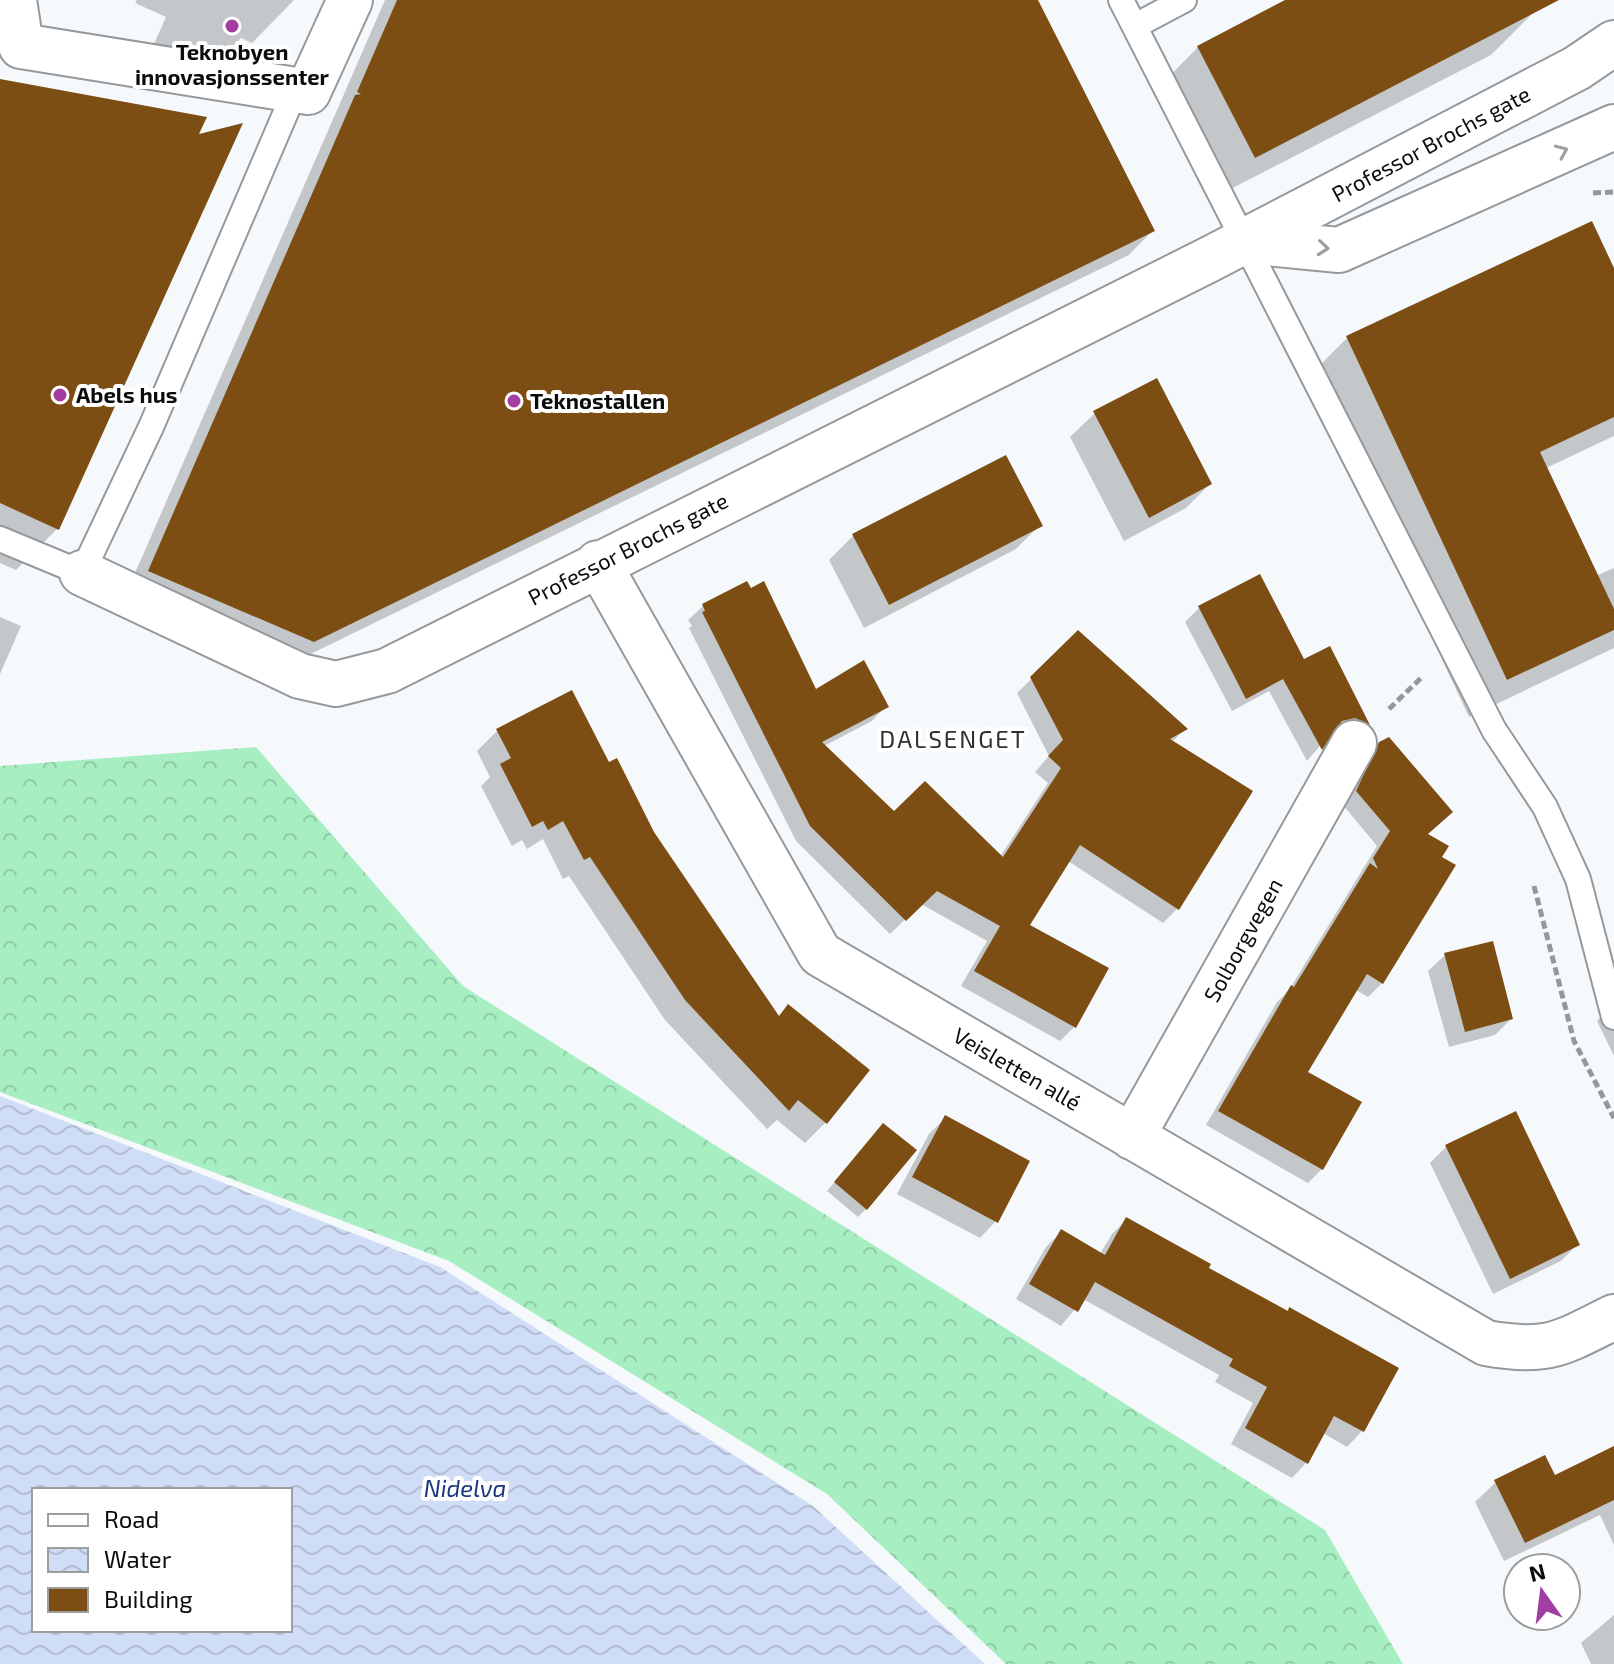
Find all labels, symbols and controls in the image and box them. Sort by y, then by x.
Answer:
marker: Teknobyen innovasjonssenter [223,17,241,35]
place label: Teknobyen innovasjonssenter [135,38,330,89]
street label: Professor Brochs gate [1327,80,1534,206]
one-way arrow [1554,145,1568,161]
one-way arrow [1317,239,1330,256]
place label: Abels hus [76,381,177,407]
marker: Abels hus [51,386,69,404]
place label: Teknostallen [530,387,665,413]
marker: Teknostallen [505,392,523,410]
street label: Professor Brochs gate [523,486,732,610]
district label: DALSENGET [879,724,1027,753]
street label: Solborgvegen [1197,873,1287,1006]
street label: Veisletten allé [949,1021,1086,1115]
water label: Nidelva [424,1473,506,1502]
legend [32,1488,292,1632]
text: Road [104,1504,159,1533]
text: Water [104,1544,172,1573]
north arrow [1502,1552,1582,1632]
text: N [1526,1557,1548,1586]
text: Building [104,1584,193,1613]

